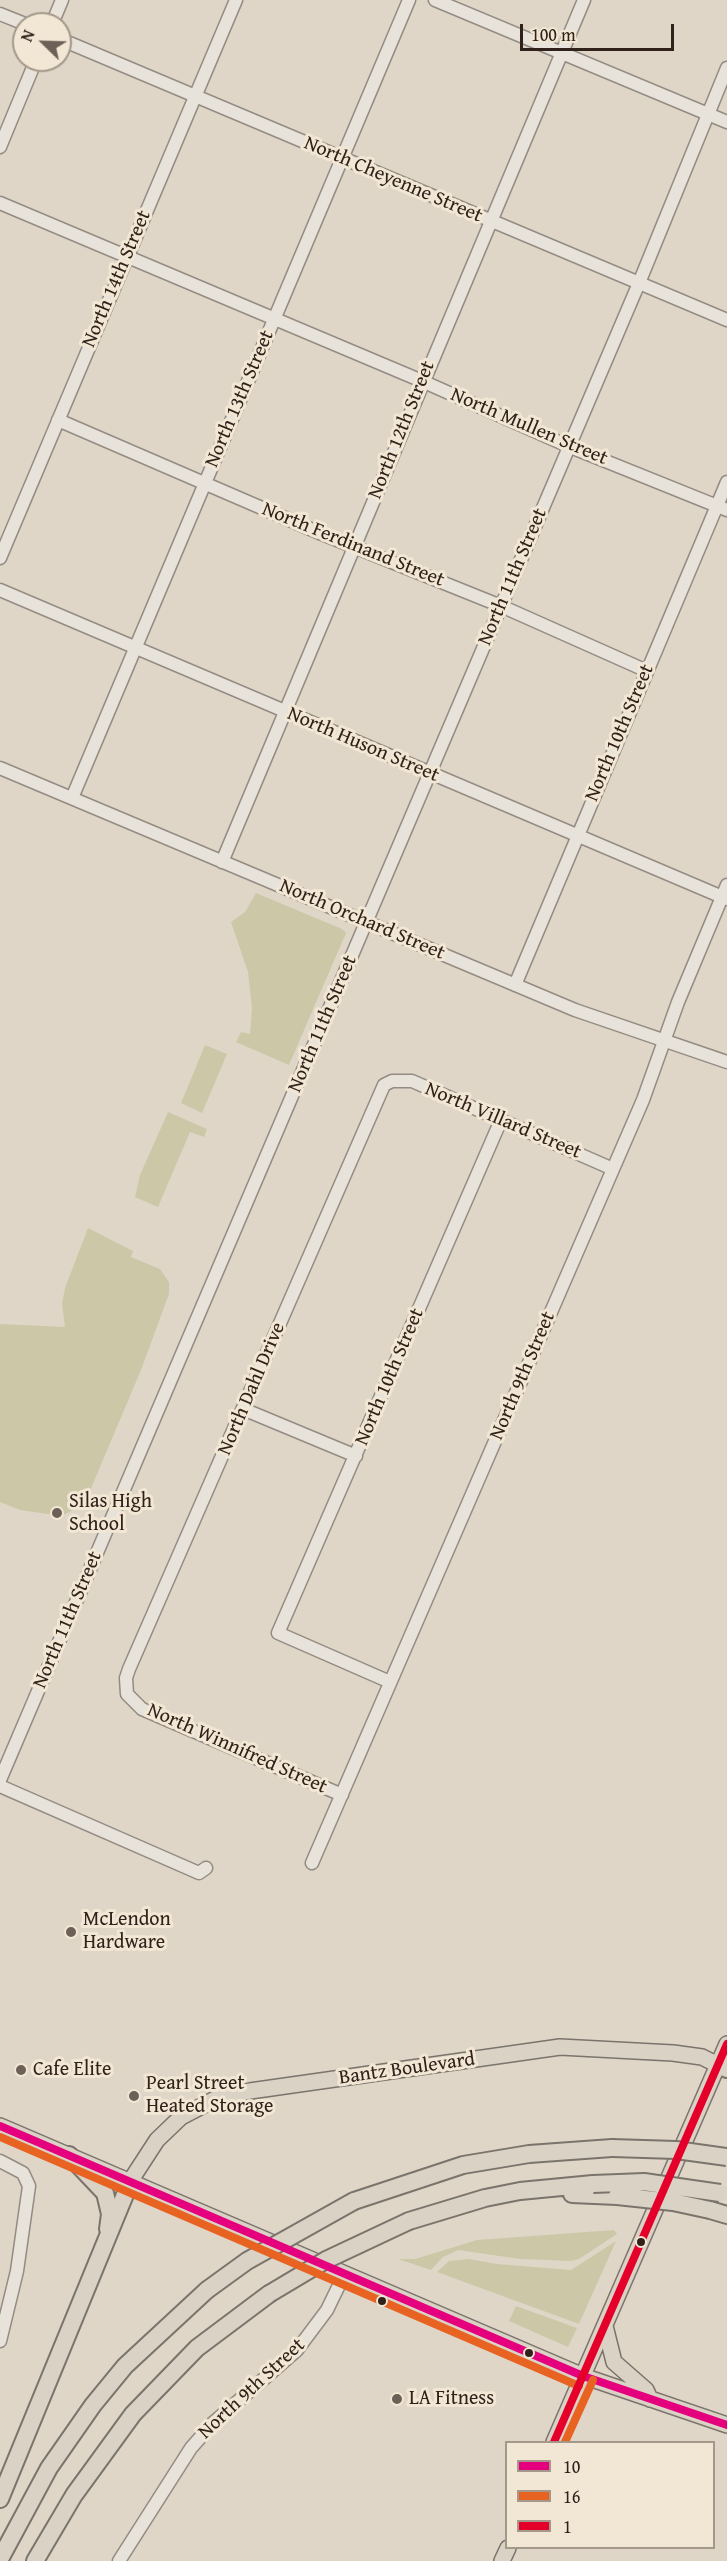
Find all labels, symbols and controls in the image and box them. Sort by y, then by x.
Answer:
north arrow [12,12,72,72]
scale bar [523,12,678,50]
text: 100 m [531,21,576,48]
text: N [14,26,40,45]
street label: North Cheyenne Street [300,132,486,228]
street label: North 14th Street [77,207,157,351]
street label: North 13th Street [200,327,280,471]
street label: North 12th Street [363,357,441,503]
street label: North Mullen Street [447,383,611,471]
street label: North Ferdinand Street [258,497,448,593]
street label: North 11th Street [473,505,553,649]
street label: North 10th Street [580,661,660,805]
street label: North Huson Street [283,702,443,788]
street label: North Orchard Street [276,874,448,966]
street label: North 11th Street [283,952,363,1096]
street label: North Villard Street [421,1077,585,1165]
street label: North 10th Street [350,1305,430,1449]
street label: North 9th Street [485,1308,561,1444]
street label: North Dahl Drive [213,1319,291,1459]
place label: Silas High School [69,1490,152,1537]
marker: Silas High School [50,1506,64,1520]
street label: North 11th Street [28,1548,108,1692]
street label: North Winnifred Street [143,1699,331,1799]
place label: McLendon Hardware [83,1908,171,1955]
marker: McLendon Hardware [64,1925,78,1939]
street label: Bantz Boulevard [337,2048,477,2090]
place label: Cafe Elite [33,2058,111,2082]
marker: Cafe Elite [14,2063,28,2077]
place label: Pearl Street Heated Storage [146,2072,274,2119]
marker: Pearl Street Heated Storage [127,2089,141,2103]
unlabelled marker [635,2236,647,2248]
unlabelled marker [376,2295,388,2307]
street label: North 9th Street [194,2333,310,2445]
unlabelled marker [523,2347,535,2359]
place label: LA Fitness [409,2387,494,2411]
marker: LA Fitness [390,2392,404,2406]
legend [505,2441,715,2549]
text: 10 [563,2453,580,2480]
text: 16 [563,2483,580,2510]
text: 1 [563,2513,572,2540]

